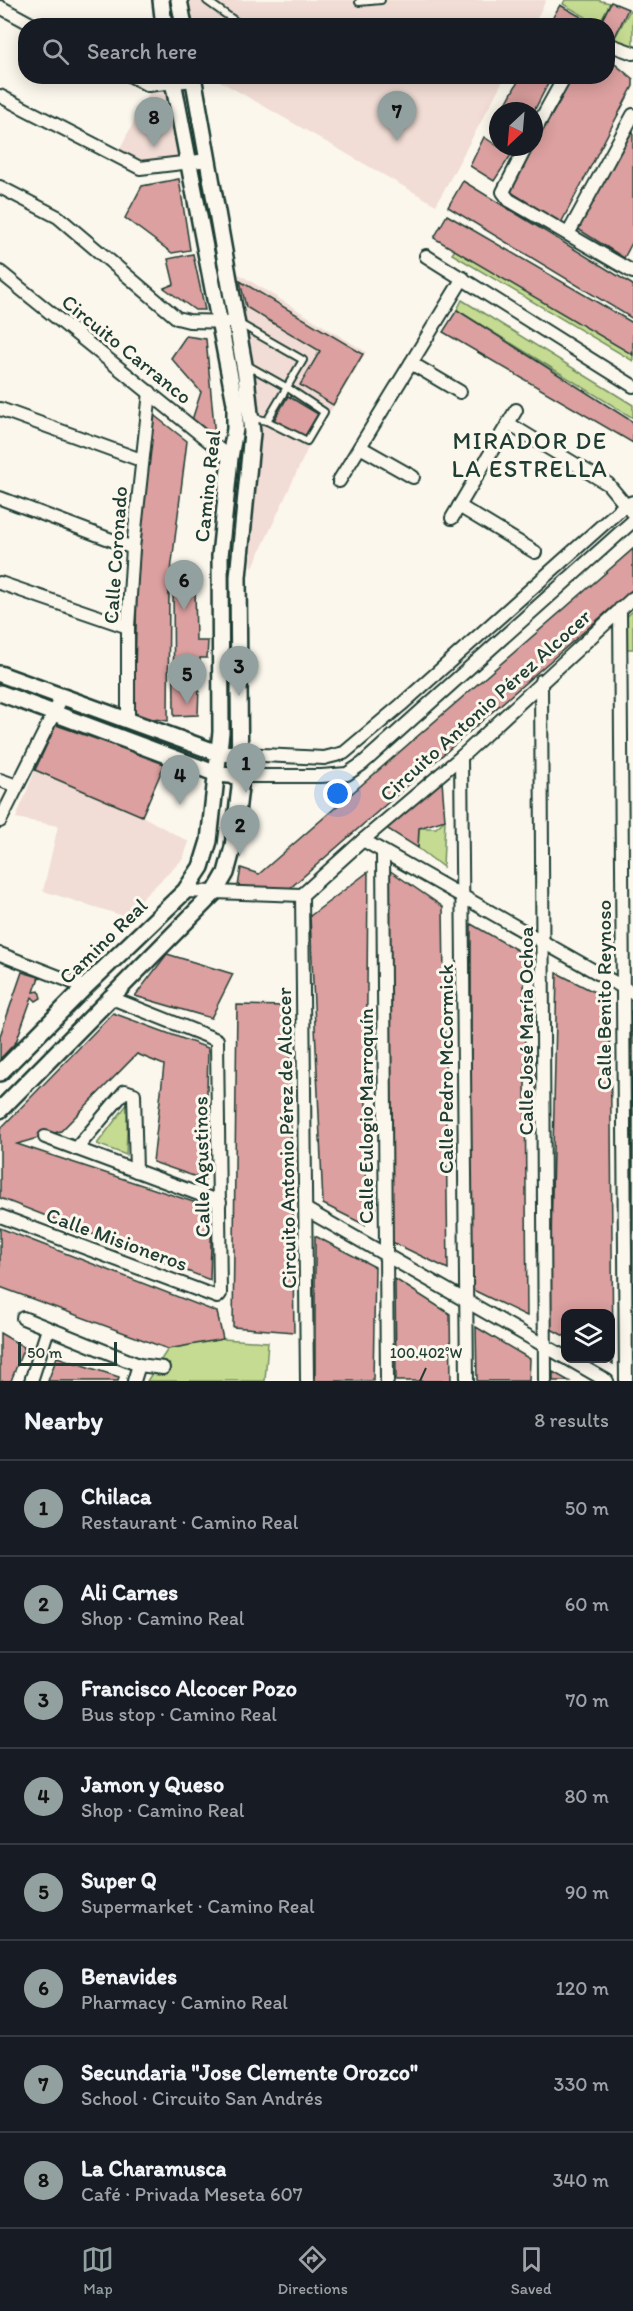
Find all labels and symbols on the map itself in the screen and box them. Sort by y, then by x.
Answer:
pin: 7 [378,92,416,141]
pin: 8 [134,98,174,147]
north arrow [489,102,543,156]
street label: Circuito Carranco [57,289,197,409]
district label: MIRADOR DE LA ESTRELLA [452,426,608,483]
street label: Camino Real [189,428,225,543]
street label: Calle Coronado [98,485,132,625]
pin: 6 [164,560,204,610]
street label: Circuito Antonio Pérez Alcocer [374,603,596,806]
pin: 3 [220,646,258,696]
pin: 5 [168,654,207,704]
pin: 1 [226,744,266,793]
pin: 4 [160,756,200,805]
your location [323,779,352,808]
pin: 2 [220,806,260,855]
street label: Camino Real [54,893,152,989]
street label: Calle Benito Reynoso [591,900,616,1090]
street label: Calle José María Ochoa [513,926,538,1136]
street label: Calle Pedro McCormick [433,964,458,1174]
street label: Circuito Antonio Pérez de Alcocer [271,986,301,1289]
street label: Calle Eulogio Marroquín [353,1008,378,1224]
street label: Calle Agustinos [187,1096,215,1238]
street label: Calle Misioneros [43,1202,191,1276]
scale bar [18,1339,117,1366]
text: 100.402°W [390,1344,462,1362]

